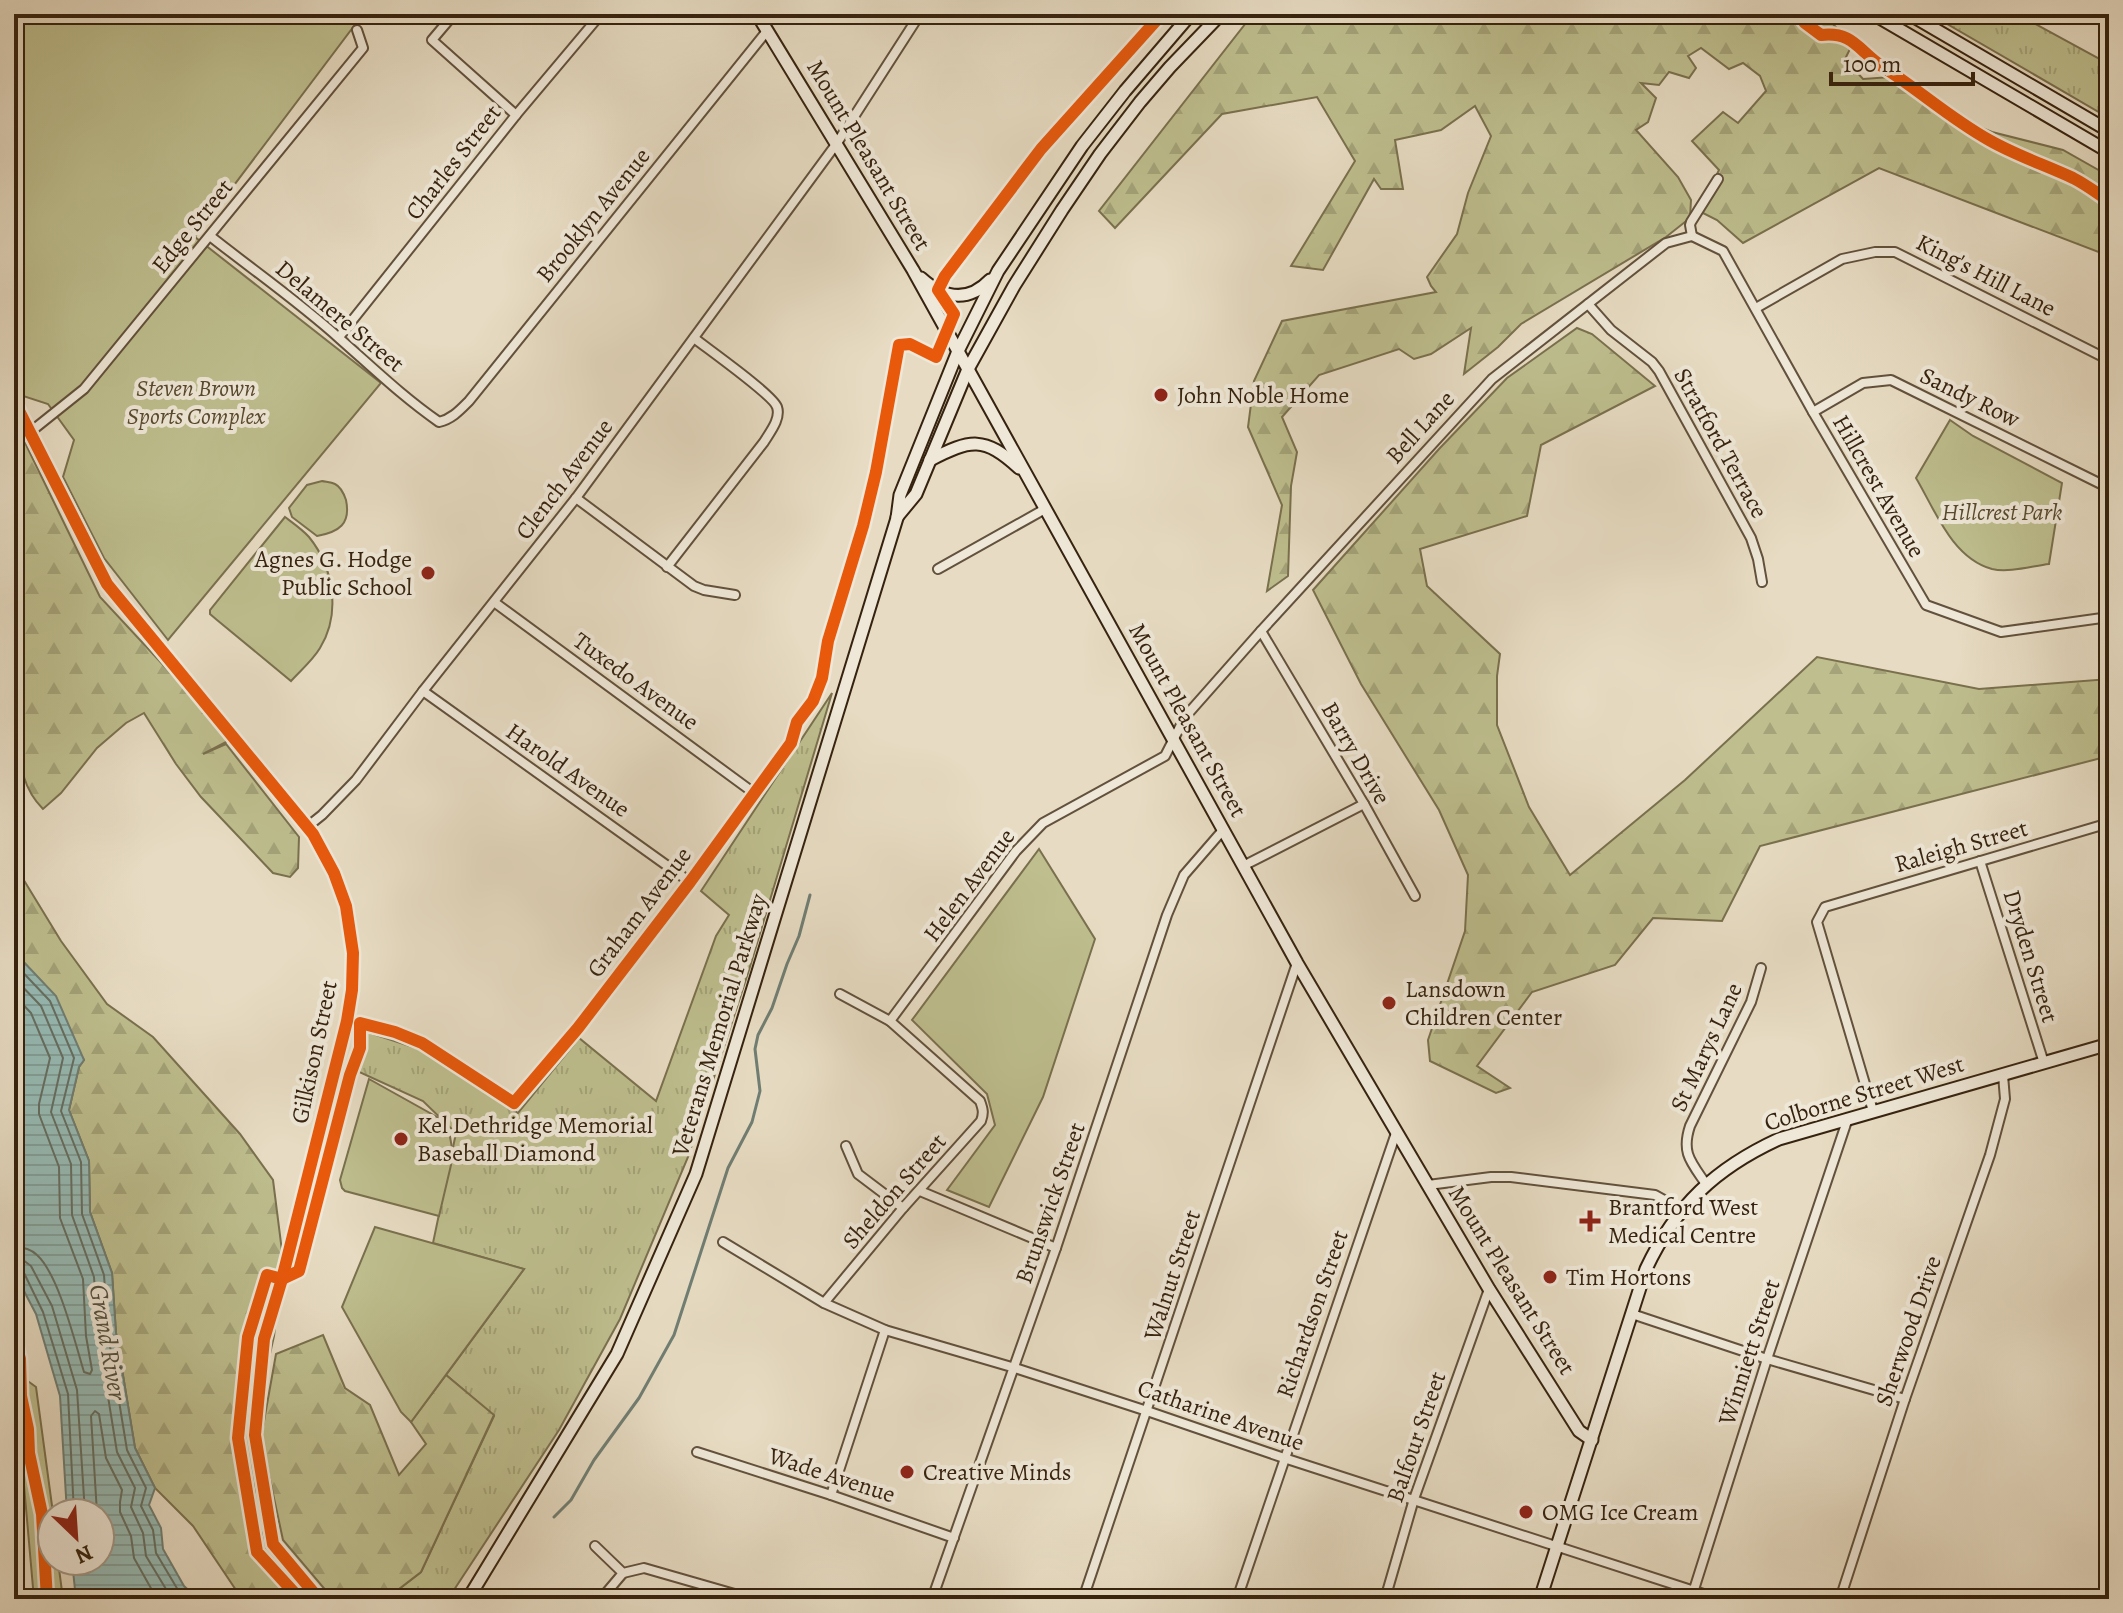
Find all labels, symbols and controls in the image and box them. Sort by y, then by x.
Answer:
scale bar [1831,36,1973,86]
text: 100 m [1843,48,1902,80]
street label: Mount Pleasant Street [799,54,939,256]
street label: Charles Street [398,98,508,226]
street label: Brooklyn Avenue [529,141,657,289]
street label: Edge Street [144,172,240,280]
street label: King's Hill Lane [1911,226,2061,324]
street label: Delamere Street [269,253,411,379]
street label: Sandy Row [1915,359,2025,435]
street label: Stratford Terrace [1667,362,1775,524]
park label: Steven Brown Sports Complex [127,372,266,432]
place label: John Noble Home [1177,379,1349,411]
street label: Bell Lane [1378,383,1462,471]
marker: John Noble Home [1152,386,1170,404]
street label: Hillcrest Avenue [1825,409,1933,563]
street label: Clench Avenue [508,412,620,546]
park label: Hillcrest Park [1941,496,2063,528]
place label: Agnes G. Hodge Public School [254,543,412,603]
marker: Agnes G. Hodge Public School [419,564,437,582]
street label: Mount Pleasant Street [1121,617,1255,823]
street label: Tuxedo Avenue [567,625,705,737]
street label: Barry Drive [1314,696,1398,810]
street label: Harold Avenue [500,715,636,825]
street label: Raleigh Street [1891,812,2031,880]
street label: Helen Avenue [916,822,1022,948]
street label: Graham Avenue [579,840,699,984]
street label: Dryden Street [1996,886,2066,1026]
street label: Veterans Memorial Parkway [663,889,774,1161]
place label: Lansdown Children Center [1405,973,1562,1033]
street label: St Marys Lane [1662,977,1750,1117]
street label: Gilkison Street [283,978,345,1126]
marker: Lansdown Children Center [1380,994,1398,1012]
street label: Colborne Street West [1760,1047,1968,1139]
place label: Kel Dethridge Memorial Baseball Diamond [417,1109,653,1169]
street label: Brunswick Street [1007,1118,1093,1288]
street label: Sheldon Street [835,1126,953,1256]
marker: Kel Dethridge Memorial Baseball Diamond [392,1130,410,1148]
street label: Mount Pleasant Street [1441,1179,1583,1381]
place label: Brantford West Medical Centre [1608,1191,1758,1251]
street label: Walnut Street [1136,1206,1208,1345]
marker: Brantford West Medical Centre [1579,1210,1601,1232]
street label: Richardson Street [1268,1226,1356,1402]
street label: Sherwood Drive [1867,1251,1949,1411]
place label: Tim Hortons [1566,1261,1691,1293]
marker: Tim Hortons [1541,1268,1559,1286]
street label: Winniett Street [1710,1275,1788,1430]
water label: Grand River [81,1281,136,1404]
street label: Balfour Street [1379,1367,1453,1507]
street label: Catharine Avenue [1133,1372,1309,1458]
street label: Wade Avenue [764,1439,899,1511]
place label: Creative Minds [923,1456,1071,1488]
marker: Creative Minds [898,1463,916,1481]
place label: OMG Ice Cream [1542,1496,1698,1528]
north arrow [36,1497,116,1577]
marker: OMG Ice Cream [1517,1503,1535,1521]
text: N [70,1537,98,1571]

